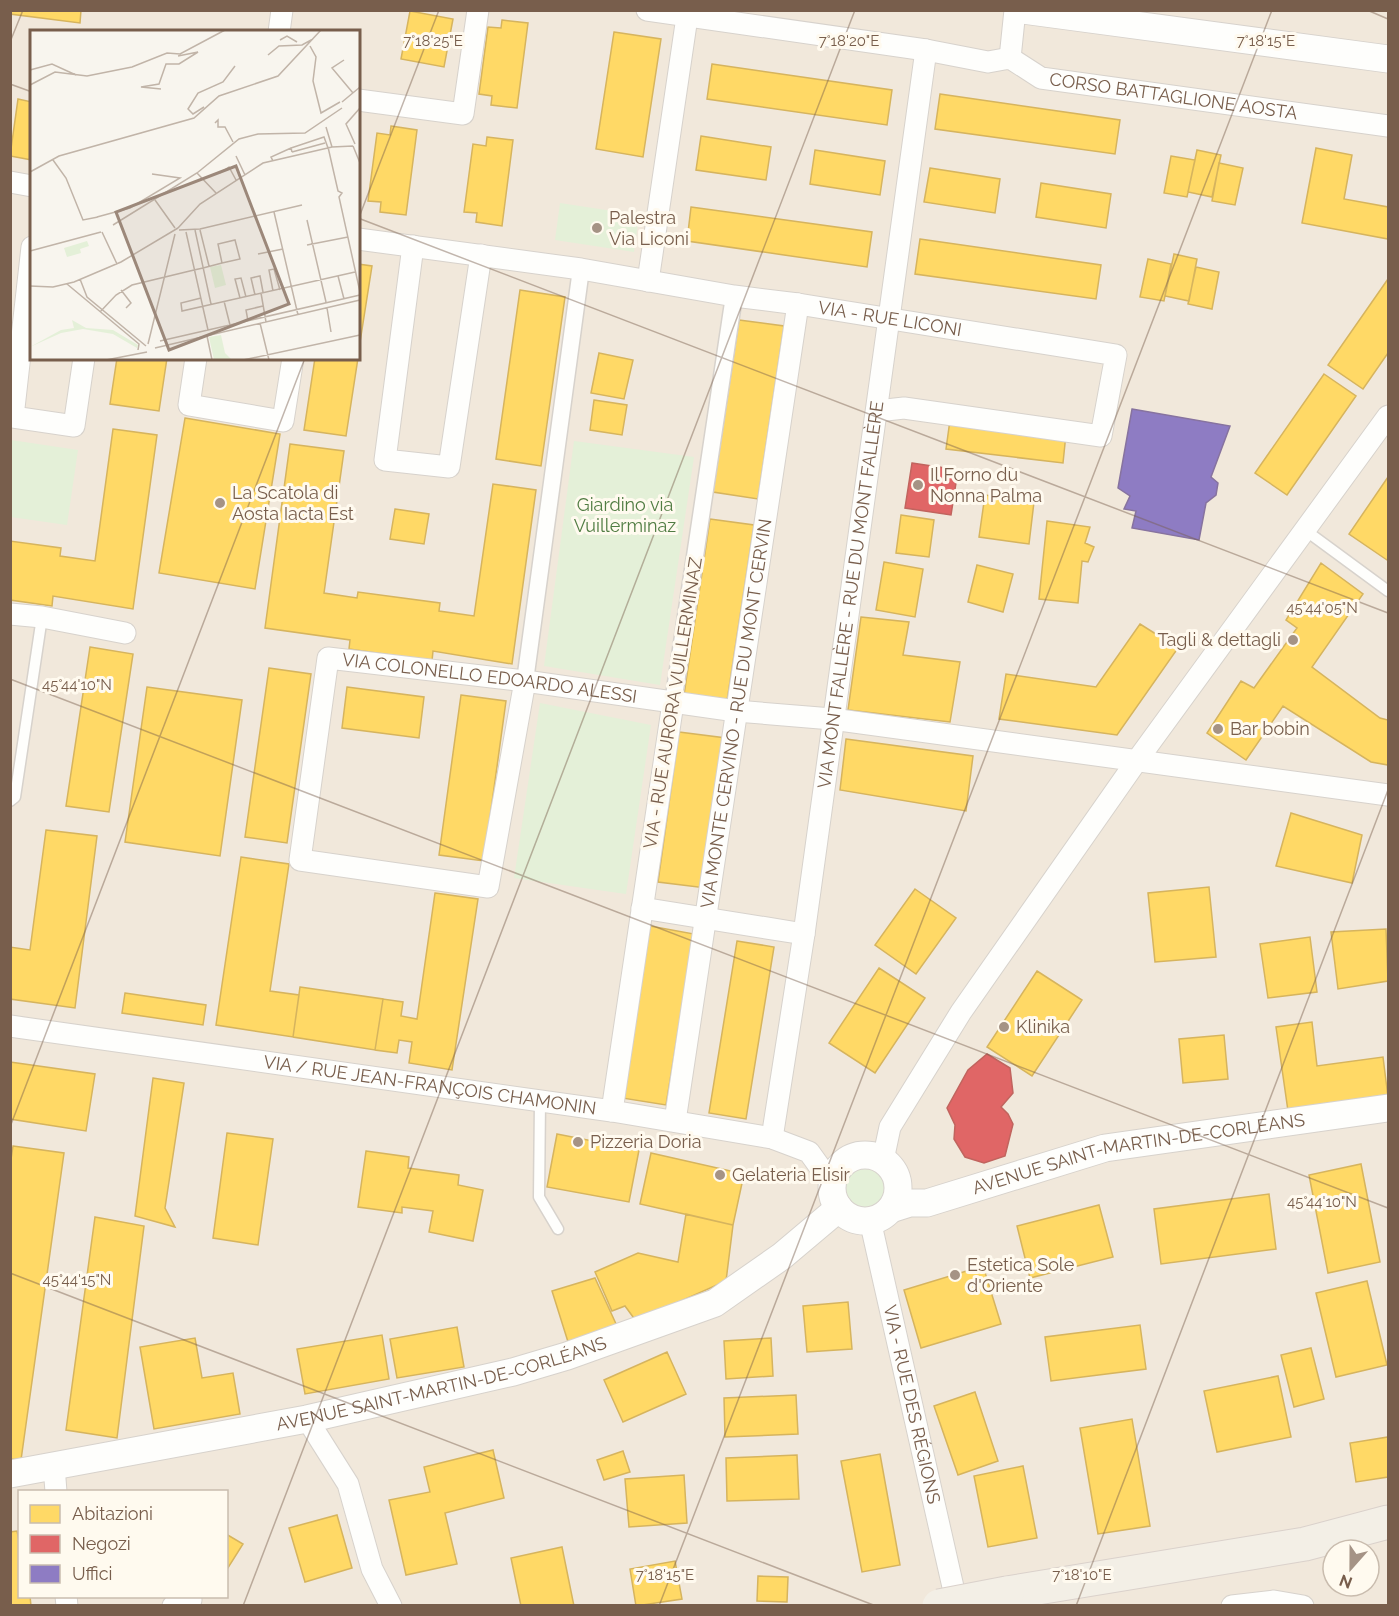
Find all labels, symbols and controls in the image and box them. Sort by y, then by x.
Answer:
inset map [30,30,360,360]
text: 7°18'25"E [403,32,463,50]
text: 7°18'20"E [819,32,879,50]
text: 7°18'15"E [1237,32,1295,50]
street label: CORSO BATTAGLIONE AOSTA [1048,68,1299,123]
place label: Palestra Via Liconi [609,207,689,249]
marker: Palestra Via Liconi [590,221,604,235]
street label: VIA - RUE LICONI [817,296,963,340]
street label: VIA MONT FALLÈRE - RUE DU MONT FALLÈRE [813,400,887,790]
place label: Il Forno du Nonna Palma [930,464,1042,506]
marker: Il Forno du Nonna Palma [911,478,925,492]
place label: La Scatola di Aosta Iacta Est [232,482,354,524]
park label: Giardino via Vuillerminaz [574,494,676,536]
marker: La Scatola di Aosta Iacta Est [213,496,227,510]
street label: VIA MONTE CERVINO - RUE DU MONT CERVIN [696,517,776,910]
street label: VIA - RUE AURORA VUILLERMINAZ [639,556,706,850]
text: 45°44'05"N [1286,599,1358,617]
place label: Tagli & dettagli [1157,629,1281,650]
marker: Tagli & dettagli [1286,633,1300,647]
street label: VIA COLONELLO EDOARDO ALESSI [341,649,638,707]
text: 45°44'10"N [42,676,112,694]
place label: Bar bobin [1230,718,1310,739]
marker: Bar bobin [1211,722,1225,736]
place label: Klinika [1016,1016,1070,1037]
marker: Klinika [997,1020,1011,1034]
street label: VIA / RUE JEAN-FRANÇOIS CHAMONIN [262,1051,598,1119]
street label: AVENUE SAINT-MARTIN-DE-CORLÉANS [970,1109,1306,1198]
place label: Pizzeria Doria [590,1131,701,1152]
marker: Pizzeria Doria [571,1135,585,1149]
place label: Gelateria Elisir [732,1164,851,1185]
marker: Gelateria Elisir [713,1168,727,1182]
text: 45°44'10"N [1287,1193,1357,1211]
place label: Estetica Sole d'Oriente [967,1254,1075,1296]
marker: Estetica Sole d'Oriente [948,1268,962,1282]
text: 45°44'15"N [43,1271,111,1289]
street label: VIA - RUE DES RÉGIONS [879,1303,945,1506]
street label: AVENUE SAINT-MARTIN-DE-CORLÉANS [274,1332,609,1434]
legend [18,1490,228,1598]
text: Abitazioni [72,1503,153,1524]
text: Negozi [72,1533,131,1554]
north arrow [1321,1538,1381,1598]
text: Uffici [72,1563,113,1584]
text: 7°18'15"E [636,1566,694,1584]
text: 7°18'10"E [1052,1566,1112,1584]
text: N [1337,1570,1355,1593]

